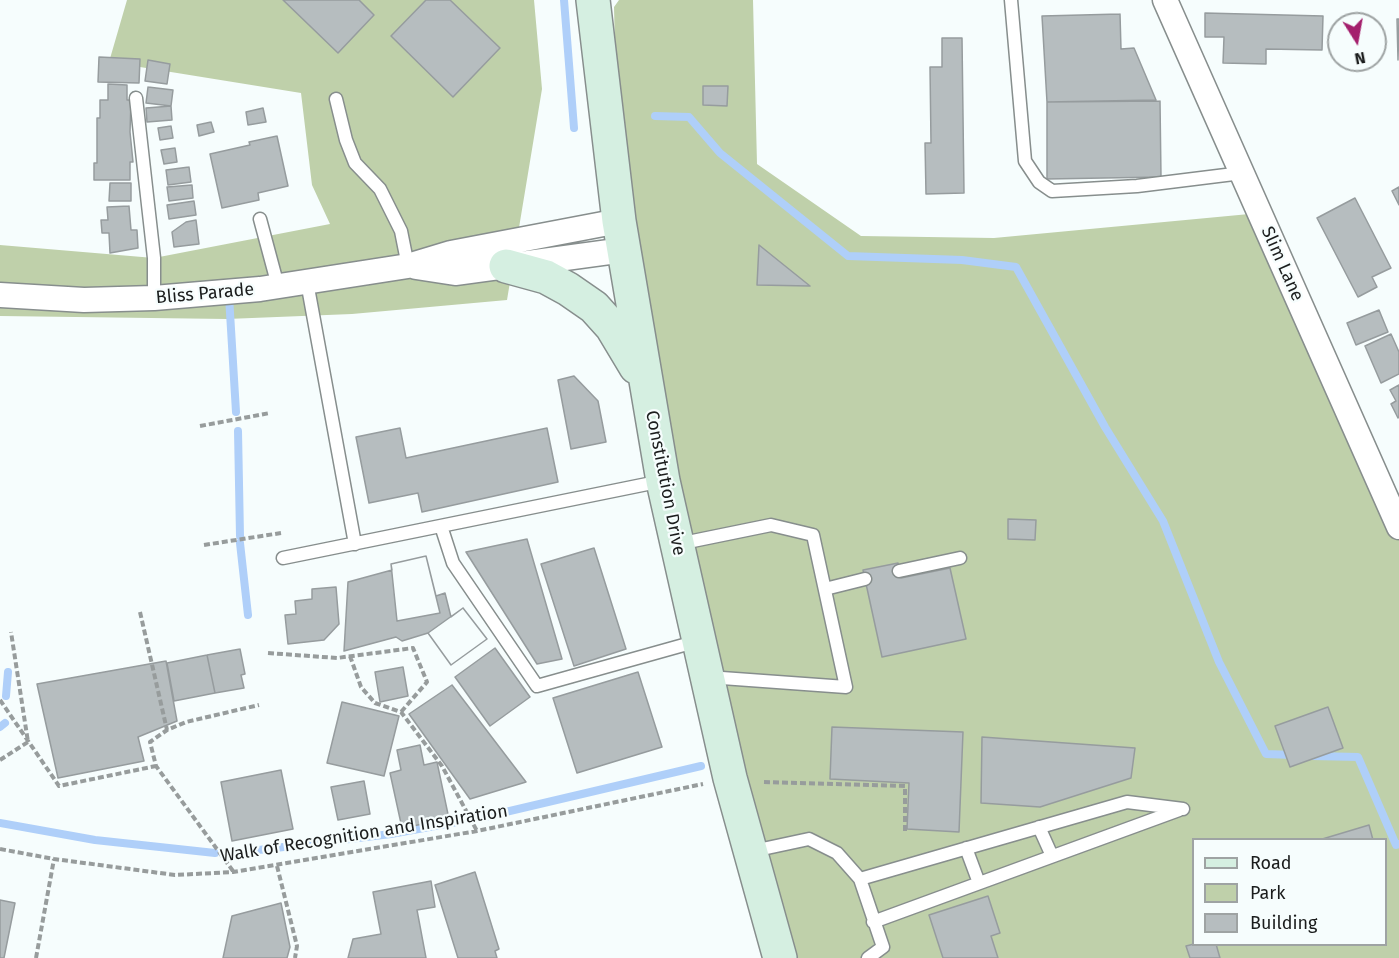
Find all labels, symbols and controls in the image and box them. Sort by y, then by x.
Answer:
north arrow [1327,12,1387,72]
text: N [1353,48,1367,69]
street label: Slim Lane [1256,223,1308,305]
street label: Bliss Parade [155,279,255,309]
street label: Constitution Drive [640,409,690,557]
street label: Walk of Recognition and Inspiration [219,801,509,867]
legend [1192,838,1387,946]
text: Road [1250,852,1292,874]
text: Park [1250,882,1285,904]
text: Building [1250,912,1317,934]

